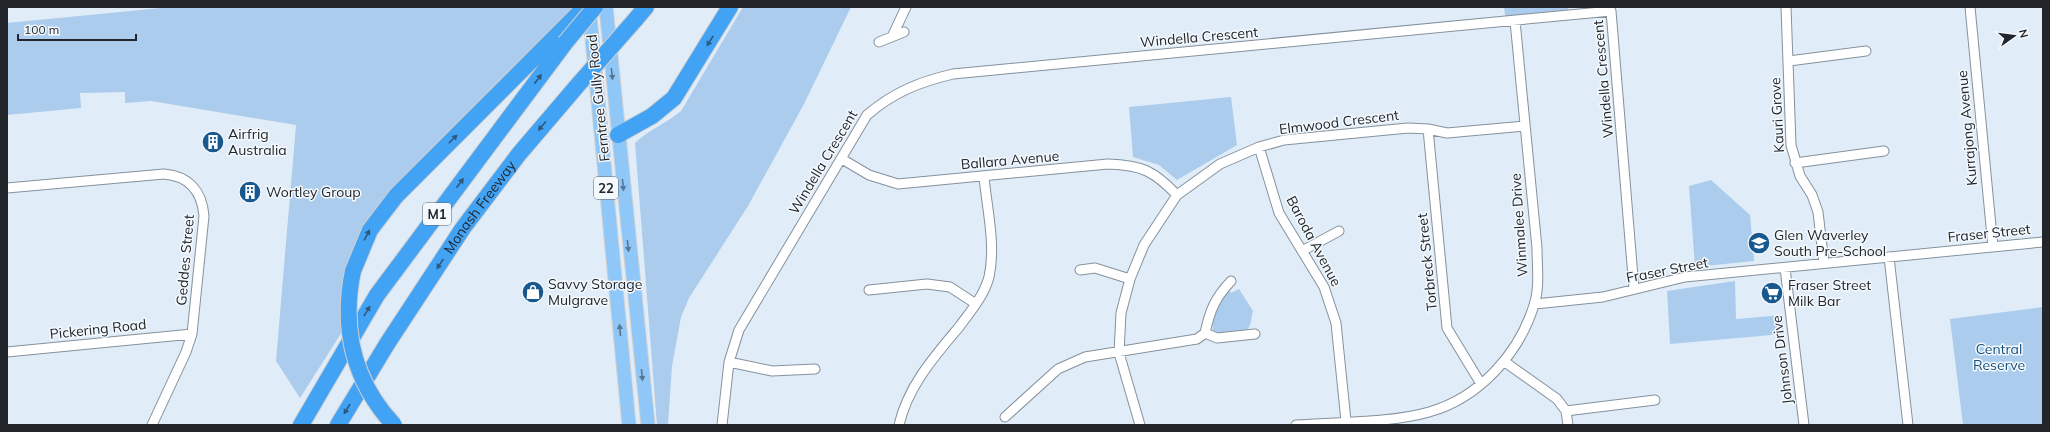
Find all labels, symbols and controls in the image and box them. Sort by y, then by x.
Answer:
scale bar [18,16,136,42]
north arrow [1994,16,2034,56]
street label: Windella Crescent [1589,19,1617,139]
text: 100 m [24,22,59,37]
street label: Windella Crescent [1139,23,1259,51]
text: N [2016,28,2032,39]
street label: Ferntree Gully Road [582,34,614,162]
one-way arrow [706,36,714,46]
one-way arrow [609,68,615,80]
street label: Kurrajong Avenue [1953,70,1981,186]
one-way arrow [533,74,542,85]
street label: Kauri Grove [1766,77,1788,153]
street label: Elmwood Crescent [1278,106,1400,138]
street label: Windella Crescent [785,107,861,217]
one-way arrow [538,121,547,131]
place label: Airfrig Australia [228,125,287,159]
building icon: Airfrig Australia [200,129,226,155]
one-way arrow [448,134,458,143]
street label: Ballara Avenue [960,147,1060,173]
street label: Monash Freeway [440,157,520,257]
street label: Winmalee Drive [1506,173,1532,277]
road number: 22 [594,177,618,199]
one-way arrow [456,178,464,189]
building icon: Wortley Group [237,179,263,205]
one-way arrow [619,179,626,191]
place label: Wortley Group [266,183,361,201]
street label: Baroda Avenue [1283,193,1345,289]
road number: M1 [423,203,451,225]
street label: Torbreck Street [1413,212,1441,312]
street label: Geddes Street [172,214,198,306]
street label: Fraser Street [1947,220,2031,246]
place label: Glen Waverley South Pre-School [1774,226,1886,260]
one-way arrow [364,230,371,241]
school or university icon: Glen Waverley South Pre-School [1746,230,1772,256]
one-way arrow [625,239,632,252]
street label: Fraser Street [1624,253,1710,287]
one-way arrow [436,258,443,270]
place label: Savvy Storage Mulgrave [548,275,642,309]
place label: Fraser Street Milk Bar [1788,276,1871,310]
shop icon: Savvy Storage Mulgrave [520,279,546,305]
supermarket icon: Fraser Street Milk Bar [1759,280,1785,306]
one-way arrow [363,305,370,317]
street label: Johnson Drive [1768,314,1796,406]
street label: Pickering Road [49,315,147,343]
one-way arrow [616,324,623,336]
park label: Central Reserve [1973,340,2025,374]
one-way arrow [639,369,645,381]
one-way arrow [343,403,350,415]

